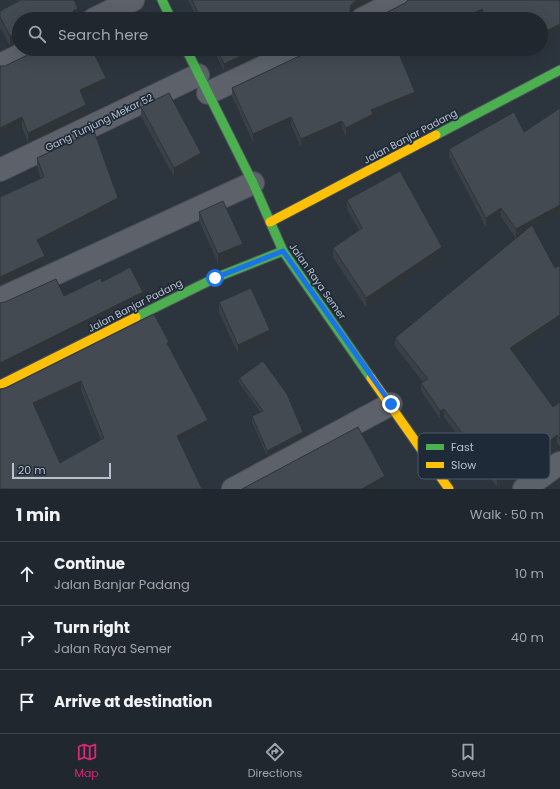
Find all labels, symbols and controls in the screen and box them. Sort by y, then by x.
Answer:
search box [12,12,548,56]
icon: search [26,23,48,45]
text: Search here [58,24,148,45]
street label: Gang Tunjung Mekar 52 [43,90,156,155]
street label: Jalan Banjar Padang [361,105,460,168]
street label: Jalan Raya Semer [285,240,350,323]
route start [206,269,224,287]
street label: Jalan Banjar Padang [85,275,185,336]
route end [382,395,400,413]
legend [418,433,550,479]
text: Fast [451,439,474,455]
text: Slow [451,457,476,473]
scale bar [12,461,111,480]
text: 20 m [18,462,46,478]
text: 1 min [16,503,60,527]
text: Walk · 50 m [470,505,544,524]
text: Continue [54,553,125,574]
icon: ahead [16,563,38,585]
text: 10 m [515,564,544,583]
text: Jalan Banjar Padang [54,575,190,594]
text: Turn right [54,617,130,638]
icon: right [16,627,38,649]
text: 40 m [511,628,544,647]
text: Jalan Raya Semer [54,639,172,658]
icon: arrive [16,691,38,713]
text: Arrive at destination [54,691,212,712]
tab: Map [74,741,99,782]
tab: Directions [248,741,302,782]
tab: Saved [451,741,486,782]

